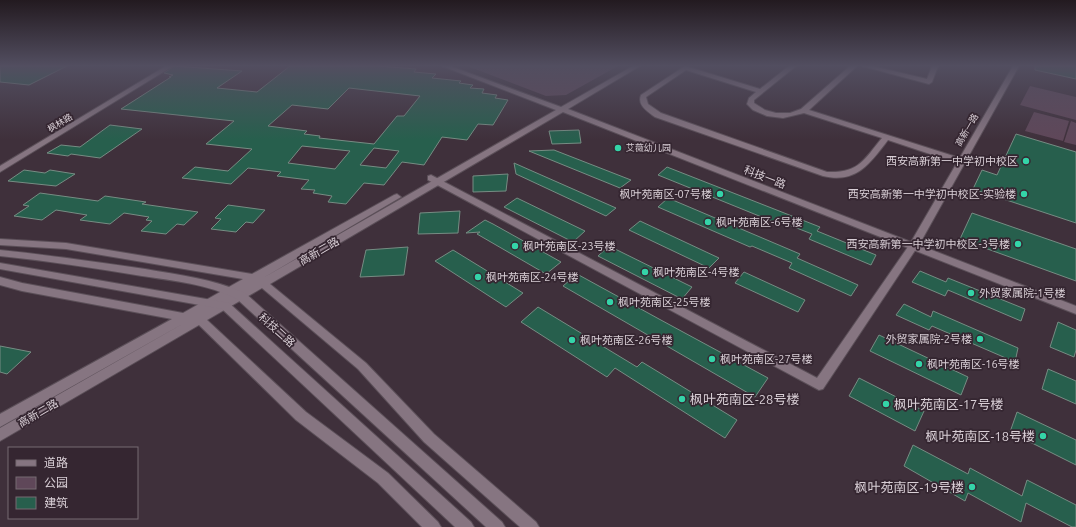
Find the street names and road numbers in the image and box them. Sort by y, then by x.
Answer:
street label: 枫林路 [46,112,74,134]
street label: 高新一路 [954,112,980,148]
street label: 科技一路 [742,164,788,190]
street label: 高新二路 [297,235,341,267]
street label: 科技二路 [257,311,297,349]
street label: 高新二路 [16,397,60,429]

